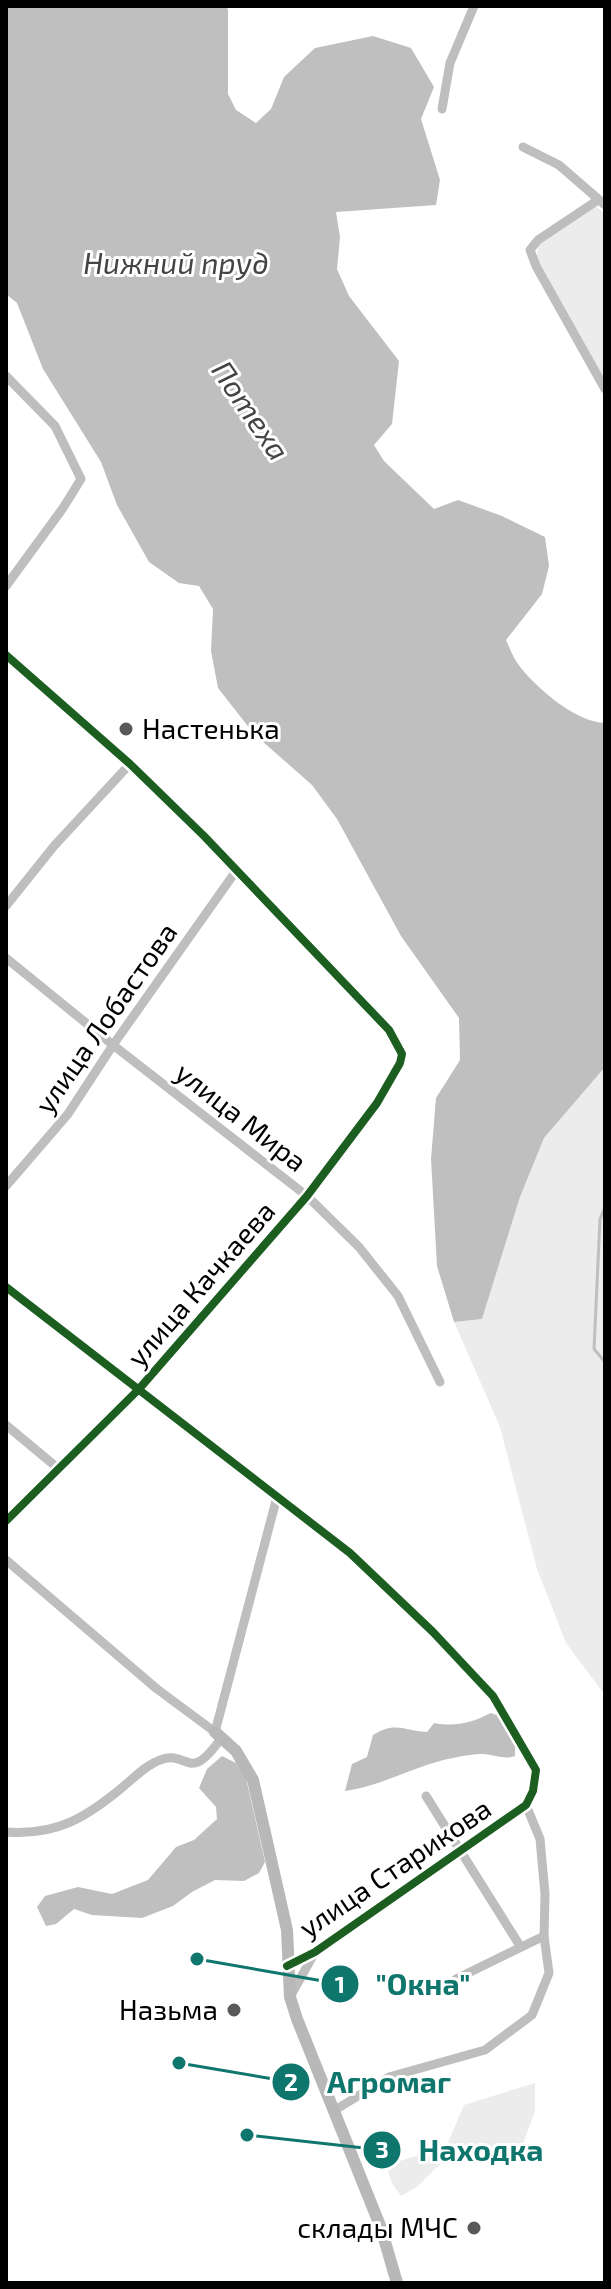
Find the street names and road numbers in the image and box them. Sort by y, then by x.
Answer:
street label: улица Лобастова [27,916,183,1119]
street label: улица Мира [169,1054,314,1178]
street label: улица Качкаева [119,1194,281,1373]
street label: улица Старикова [292,1790,497,1944]

